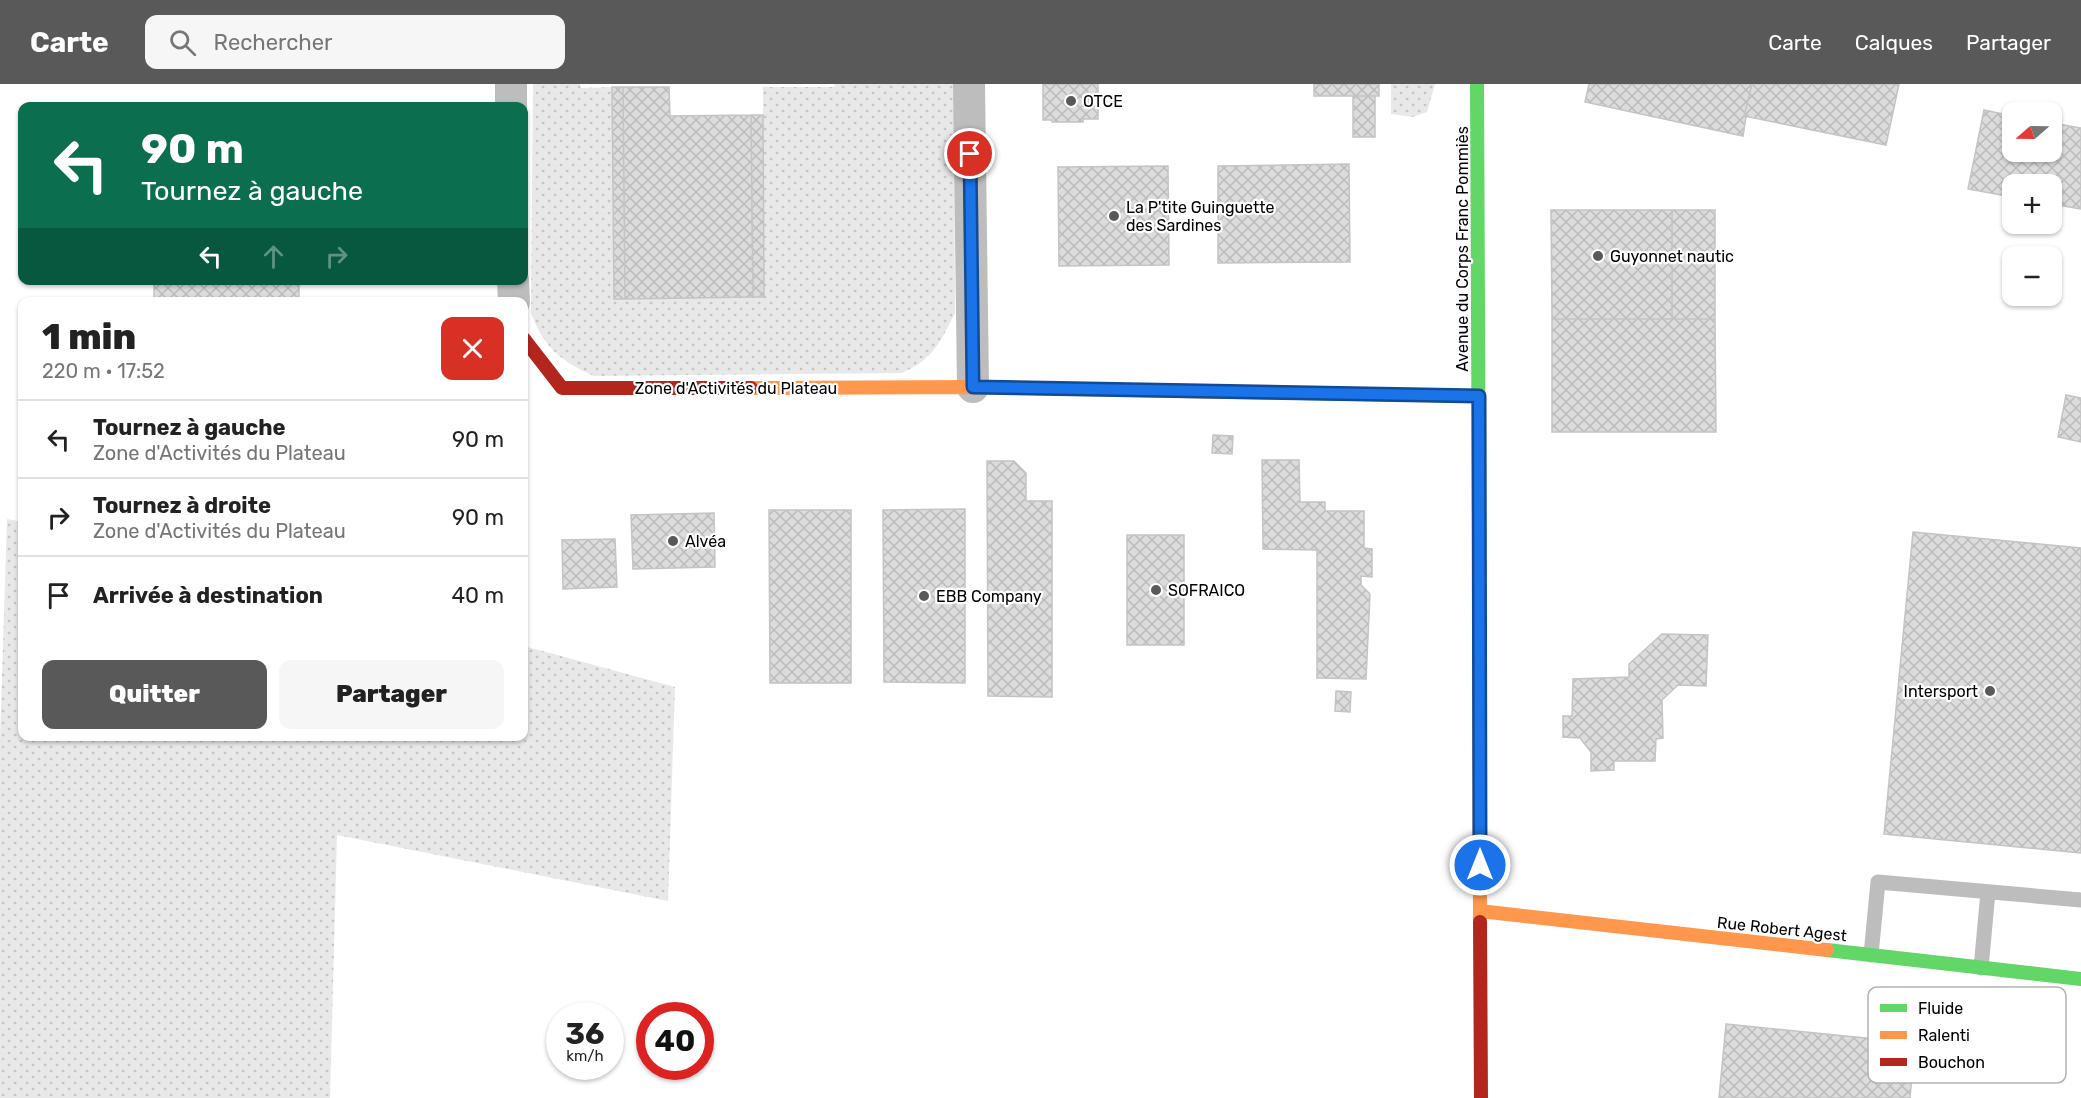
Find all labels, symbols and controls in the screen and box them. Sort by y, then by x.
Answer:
search box [145,15,565,69]
text: Carte [30,26,109,59]
icon: search [166,26,199,59]
text: Rechercher [214,29,332,56]
text: Carte [1768,30,1822,55]
text: Calques [1855,30,1933,55]
text: Partager [1966,30,2051,55]
place label: OTCE [1083,92,1123,111]
marker: OTCE [1064,94,1078,108]
north arrow [2002,102,2062,162]
map controls [2002,102,2062,306]
text: 90 m [141,124,244,174]
icon: left [42,126,120,204]
street label: Avenue du Corps Franc Pommiès [1453,126,1472,372]
pin [944,128,995,179]
icon: arrive [953,137,986,170]
button: + [2002,174,2062,234]
text: Tournez à gauche [141,175,363,207]
place label: La P'tite Guinguette des Sardines [1126,198,1274,235]
marker: La P'tite Guinguette des Sardines [1107,209,1121,223]
icon: left [194,240,227,273]
icon: ahead [257,240,290,273]
icon: right [320,240,353,273]
button: − [2002,246,2062,306]
place label: Guyonnet nautic [1610,247,1734,266]
marker: Guyonnet nautic [1591,249,1605,263]
text: 1 min [42,315,136,358]
button: close [441,317,504,380]
text: 220 m · 17:52 [42,359,165,383]
street label: Zone d'Activités du Plateau [635,379,837,398]
text: Tournez à gauche [93,414,286,441]
icon: left [42,423,75,456]
text: 90 m [452,426,504,453]
text: Zone d'Activités du Plateau [93,441,346,465]
text: Tournez à droite [93,492,271,519]
icon: right [42,501,75,534]
text: 90 m [452,504,504,531]
text: Zone d'Activités du Plateau [93,519,346,543]
place label: Alvéa [685,532,726,551]
marker: Alvéa [666,534,680,548]
icon: arrive [42,579,75,612]
place label: SOFRAICO [1168,581,1245,600]
text: Arrivée à destination [93,582,323,609]
text: 40 m [451,582,504,609]
marker: SOFRAICO [1149,583,1163,597]
place label: EBB Company [936,587,1042,606]
marker: EBB Company [917,589,931,603]
button: Quitter [42,660,267,729]
button: Partager [279,660,504,729]
place label: Intersport [1904,682,1978,701]
marker: Intersport [1983,684,1997,698]
position arrow [1448,833,1512,897]
street label: Rue Robert Agest [1716,913,1848,945]
legend [1868,987,2066,1083]
text: Fluide [1918,999,1963,1018]
speed limit sign: 40 [636,1002,714,1080]
text: 36 [565,1016,605,1052]
text: Ralenti [1918,1026,1970,1045]
text: km/h [566,1047,604,1065]
text: Bouchon [1918,1053,1985,1072]

